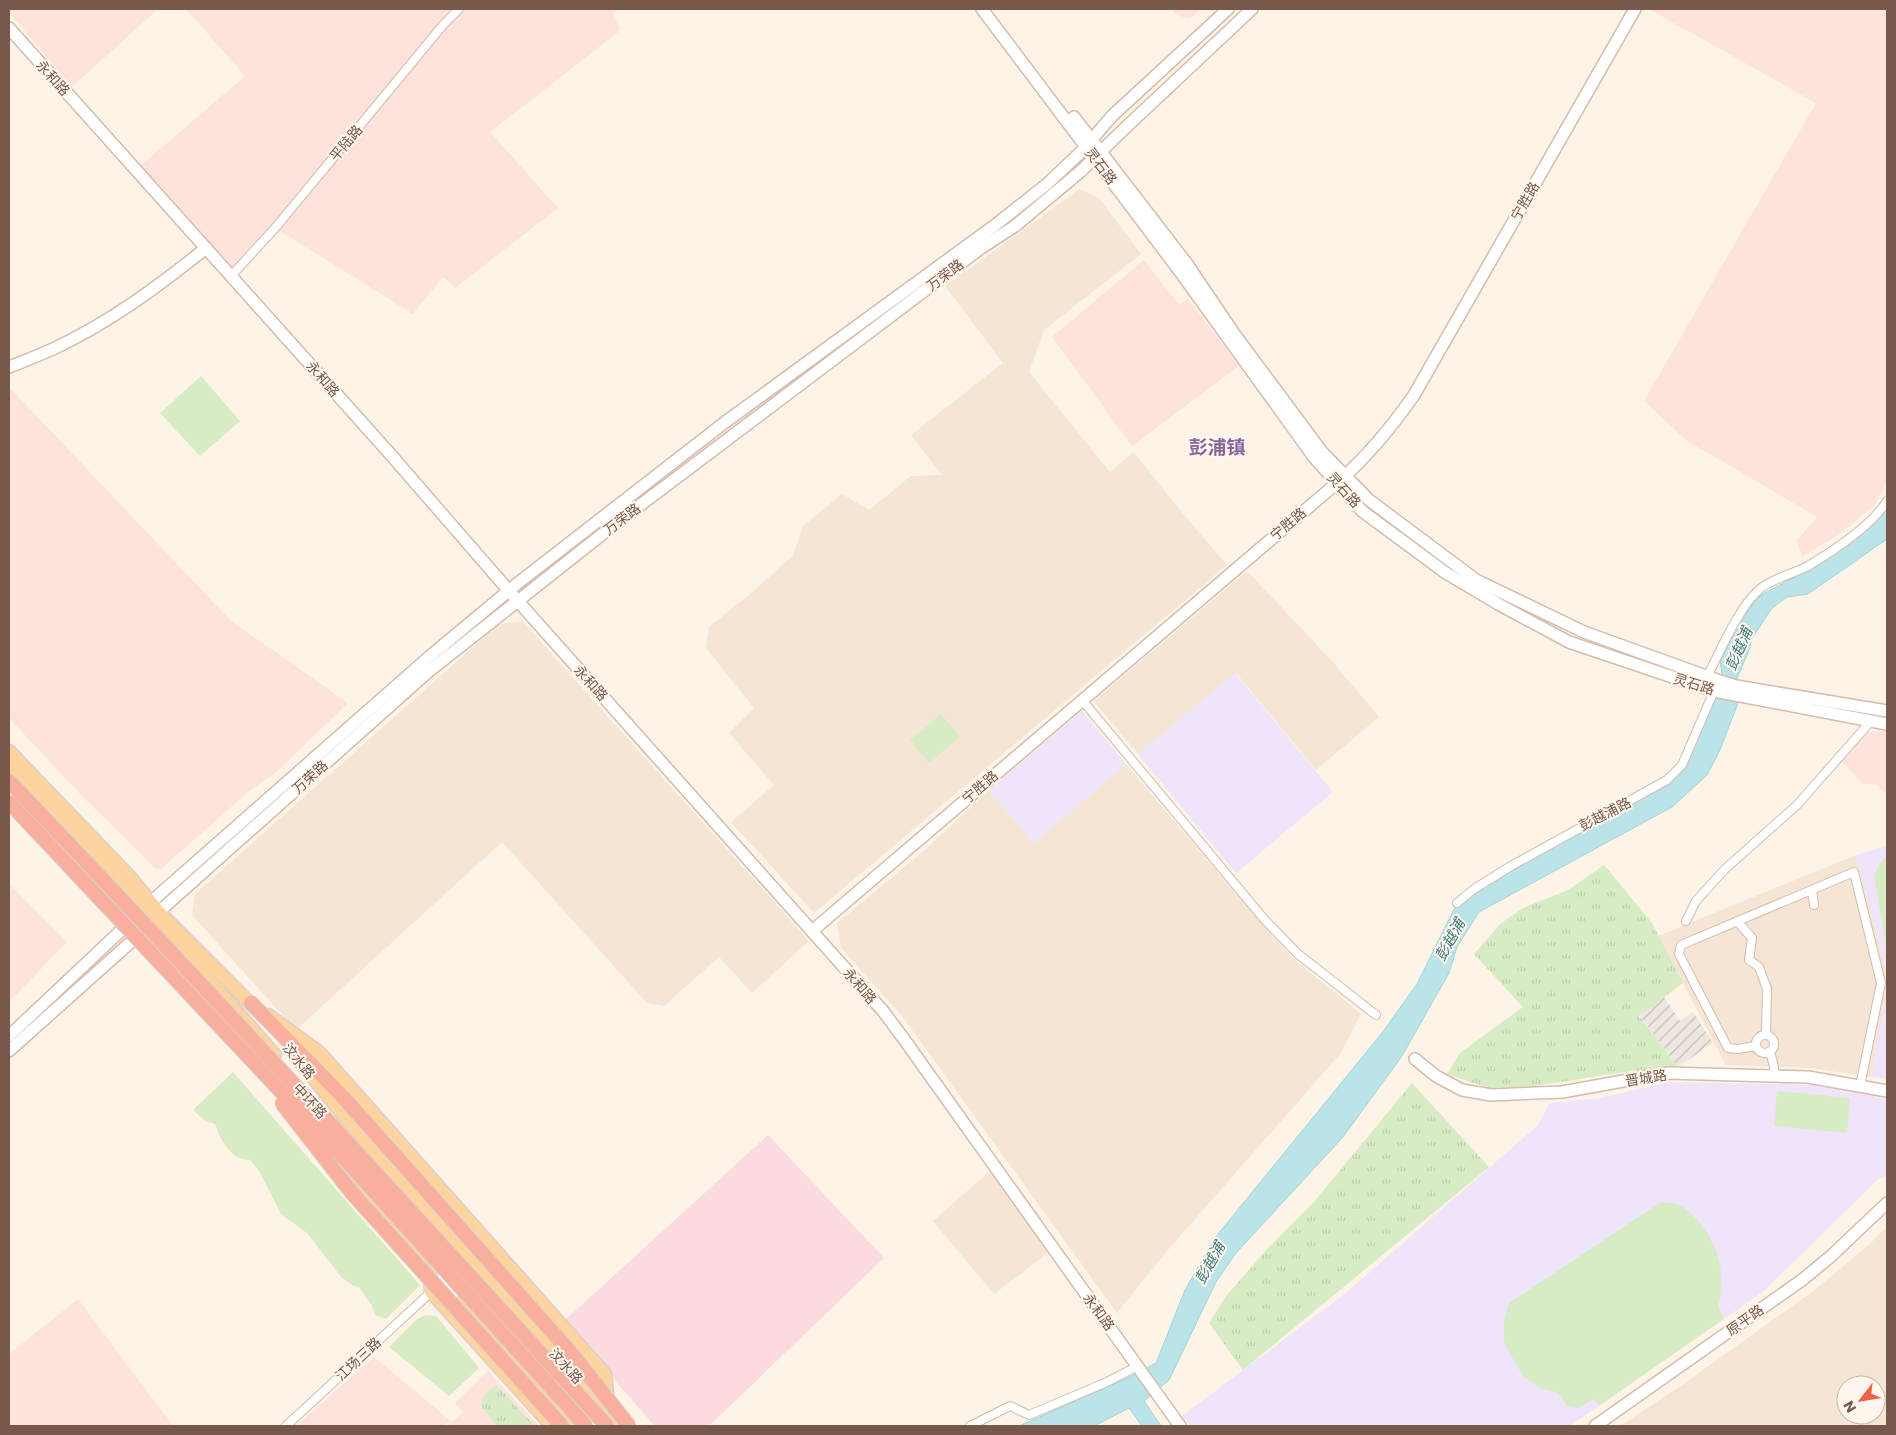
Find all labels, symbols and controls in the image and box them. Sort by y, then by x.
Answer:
street label: 永和路 [32,56,74,100]
street label: 平陆路 [325,120,367,166]
street label: 灵石路 [1080,143,1122,189]
street label: 宁胜路 [1506,178,1544,224]
street label: 万荣路 [922,254,968,296]
street label: 永和路 [302,357,344,401]
district label: 彭浦镇 [1188,434,1246,461]
street label: 灵石路 [1323,468,1365,512]
street label: 万荣路 [599,498,645,540]
street label: 宁胜路 [1265,503,1311,545]
water label: 彭越浦 [1720,622,1758,674]
street label: 永和路 [570,661,612,705]
street label: 灵石路 [1671,668,1717,700]
street label: 万荣路 [288,756,332,798]
street label: 宁胜路 [957,766,1003,808]
street label: 彭越浦路 [1576,792,1634,836]
water label: 彭越浦 [1429,913,1471,965]
street label: 永和路 [839,964,881,1008]
street label: 汶水路 [278,1038,320,1084]
street label: 晋城路 [1624,1065,1668,1091]
street label: 中环路 [288,1079,332,1123]
water label: 彭越浦 [1189,1236,1231,1288]
street label: 永和路 [1079,1289,1119,1335]
street label: 原平路 [1722,1300,1768,1340]
street label: 江场三路 [331,1333,385,1385]
street label: 汶水路 [545,1344,587,1388]
north arrow [1836,1375,1886,1425]
text: N [1839,1397,1861,1416]

